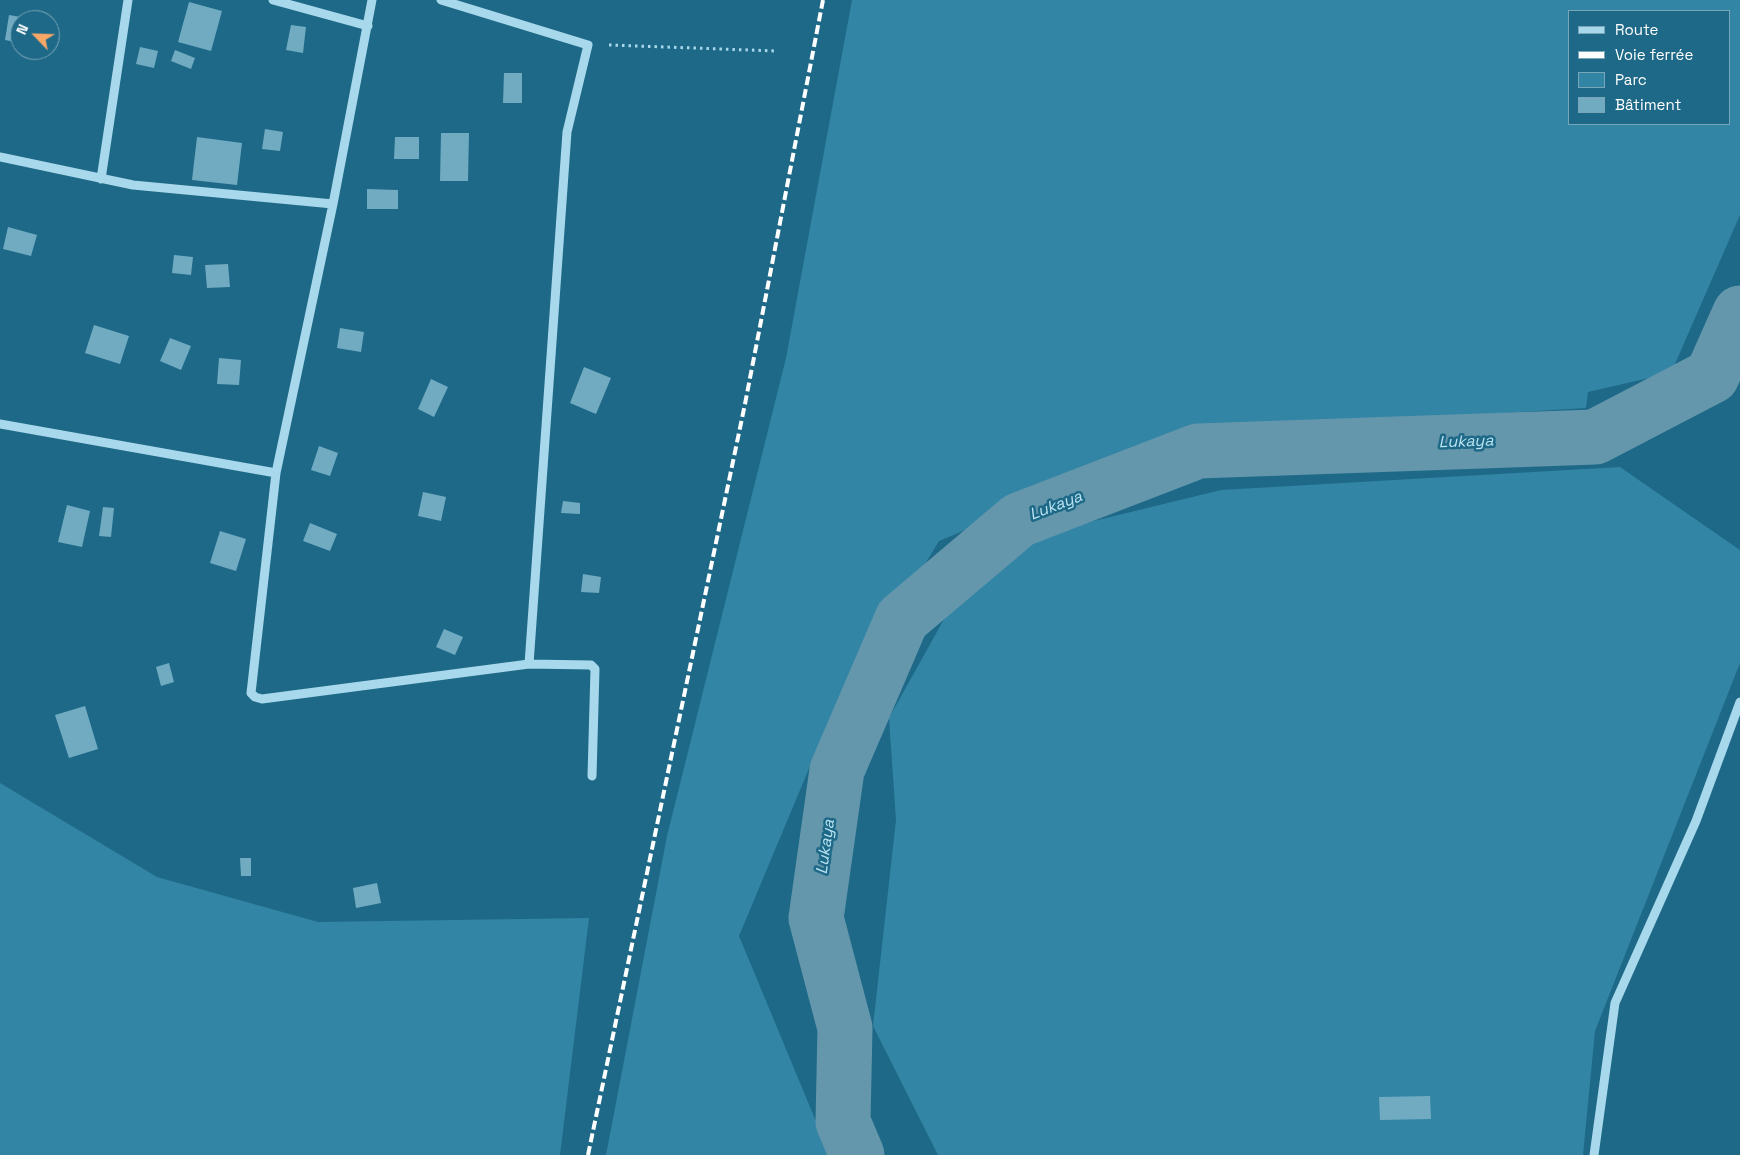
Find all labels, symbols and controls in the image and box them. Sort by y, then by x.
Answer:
north arrow [10,10,60,60]
legend [1568,10,1730,125]
text: Route [1615,20,1658,39]
text: N [12,21,32,37]
text: Voie ferrée [1615,45,1693,64]
text: Parc [1615,70,1647,89]
text: Bâtiment [1615,95,1681,114]
water label: Lukaya [1438,431,1494,453]
water label: Lukaya [1027,487,1085,525]
water label: Lukaya [813,818,839,876]

